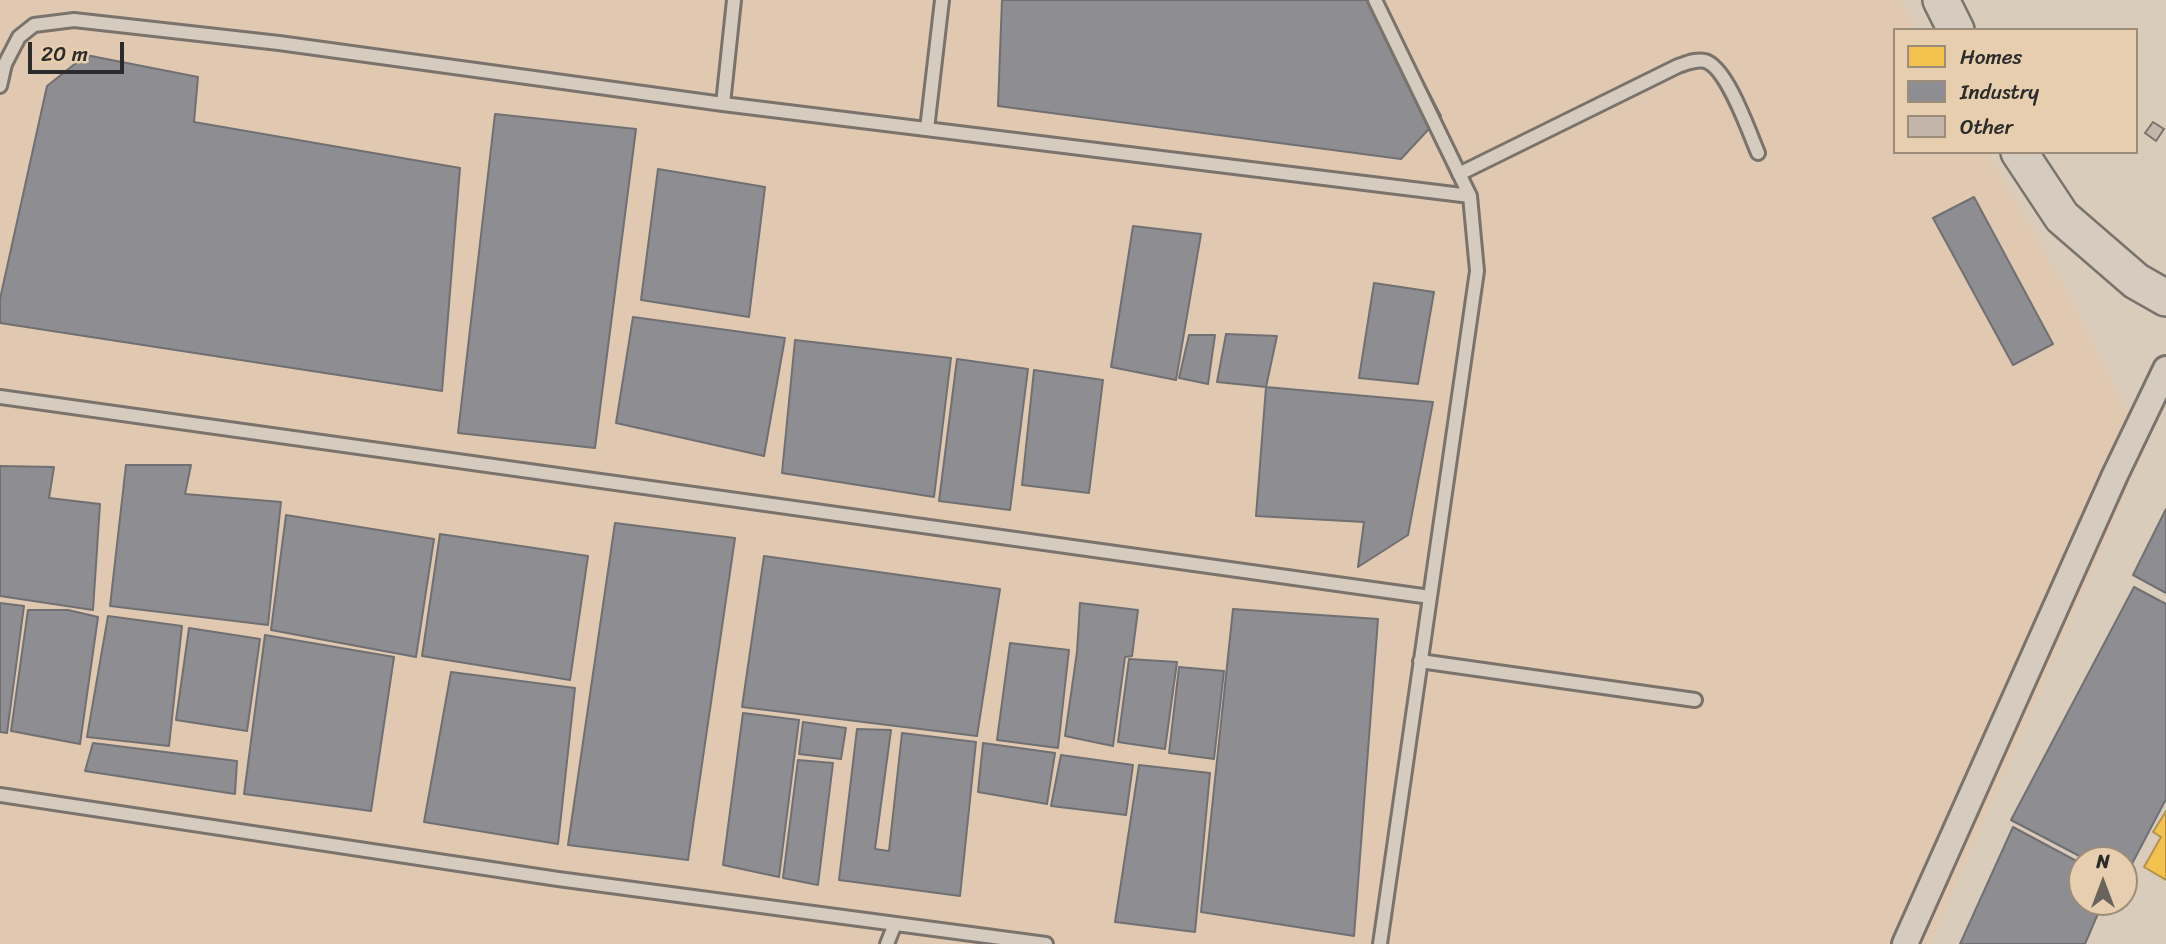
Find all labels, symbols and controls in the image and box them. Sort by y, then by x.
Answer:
scale bar [32,28,128,72]
legend [1893,28,2138,154]
text: 20 m [41,35,88,73]
text: Homes [1960,38,2022,76]
text: Industry [1960,73,2039,111]
text: Other [1960,108,2013,146]
text: N [2096,845,2110,878]
north arrow [2068,846,2138,916]

